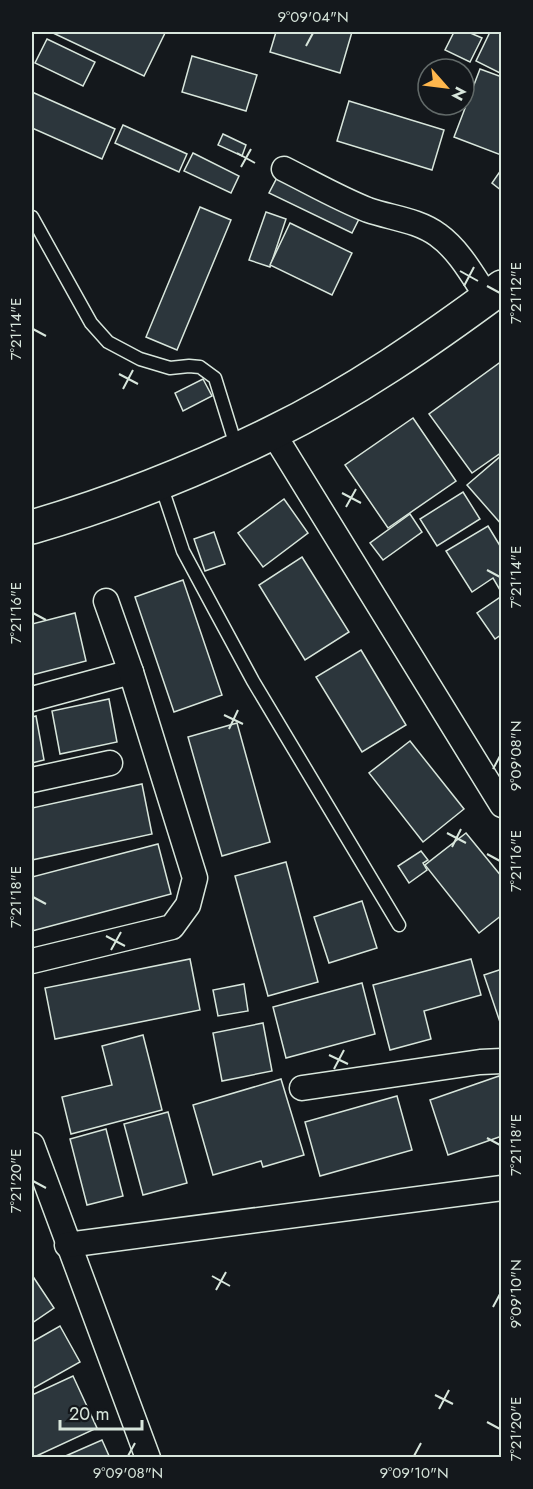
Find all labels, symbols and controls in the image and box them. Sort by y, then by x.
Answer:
text: 9°09'04"N [277,6,349,28]
north arrow [416,57,476,117]
text: N [446,83,472,105]
text: 7°21'12"E [505,262,527,324]
text: 7°21'14"E [5,298,27,360]
text: 7°21'14"E [505,546,527,608]
text: 7°21'16"E [5,582,27,644]
text: 9°09'08"N [505,721,527,791]
text: 7°21'16"E [505,830,527,892]
text: 7°21'18"E [5,866,27,928]
text: 7°21'18"E [505,1114,527,1176]
text: 7°21'20"E [5,1149,27,1213]
text: 9°09'10"N [505,1259,527,1329]
scale bar [60,1393,142,1431]
text: 7°21'20"E [505,1397,527,1461]
text: 20 m [69,1401,109,1427]
text: 9°09'08"N [93,1462,163,1484]
text: 9°09'10"N [379,1462,449,1484]

